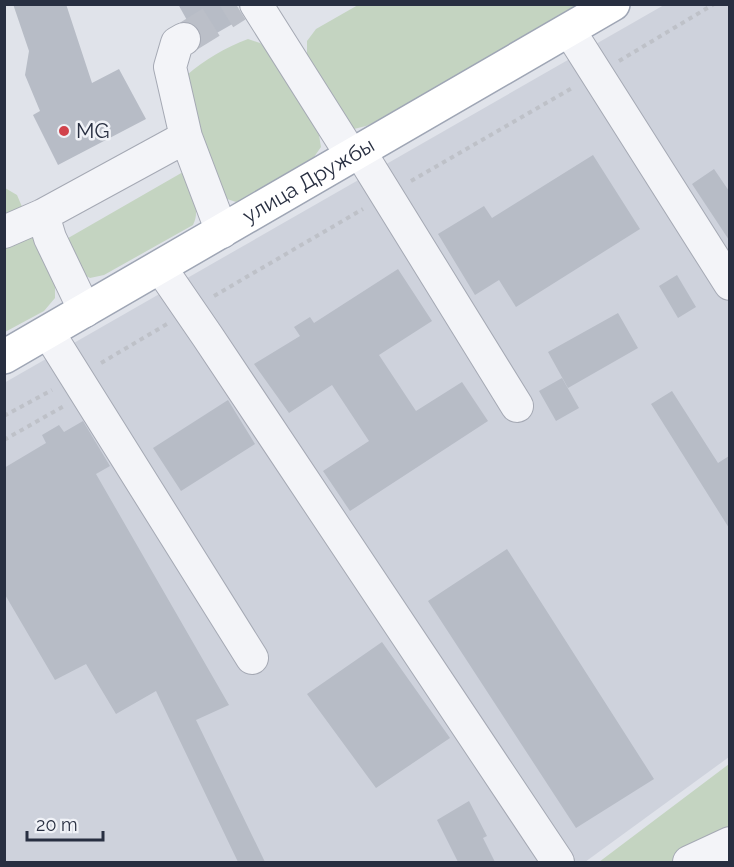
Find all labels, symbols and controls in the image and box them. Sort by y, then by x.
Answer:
place label: MG [76,118,109,143]
marker: MG [57,124,71,138]
street label: улица Дружбы [238,132,379,228]
scale bar [27,804,104,842]
text: 20 m [36,814,78,835]

